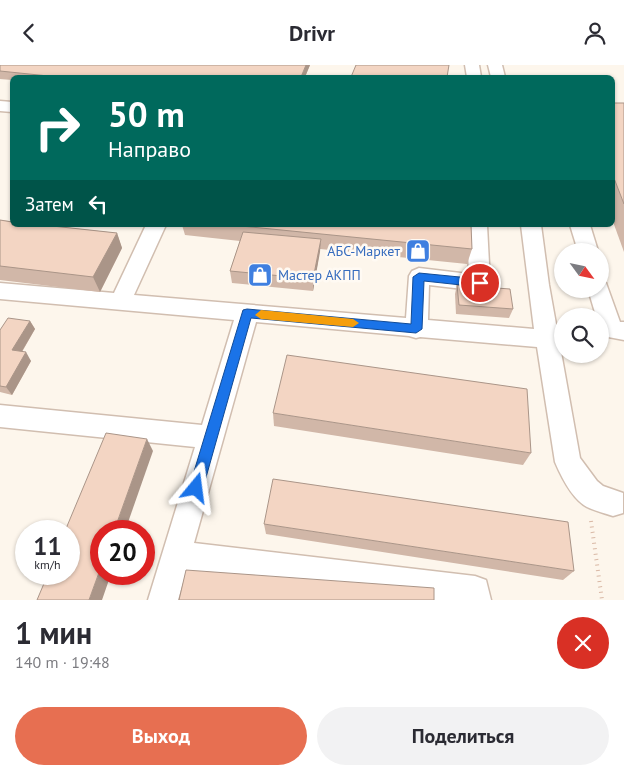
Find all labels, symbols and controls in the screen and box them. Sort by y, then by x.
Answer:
icon: back [15,19,43,47]
text: Drivr [289,19,335,47]
icon: person [581,19,609,47]
text: 50 m [108,91,185,137]
icon: right [25,95,90,160]
text: Направо [108,135,191,163]
icon: left [84,190,112,218]
text: Затем [25,192,74,216]
shop icon: АБС-Маркет [405,238,431,264]
place label: АБС-Маркет [327,242,400,260]
north arrow [554,243,609,297]
map controls [554,243,609,363]
shop icon: Мастер АКПП [247,262,273,288]
pin [459,262,501,304]
place label: Мастер АКПП [278,266,361,284]
icon: arrive [466,269,494,297]
button: search [554,308,609,363]
position arrow [169,461,221,513]
speed limit sign: 20 [90,520,155,585]
text: 11 [33,530,62,562]
text: km/h [34,557,61,572]
text: 1 мин [15,613,92,652]
button: close [557,617,609,669]
text: 140 m · 19:48 [15,652,110,672]
button: Выход [15,707,307,765]
button: Поделиться [317,707,609,765]

